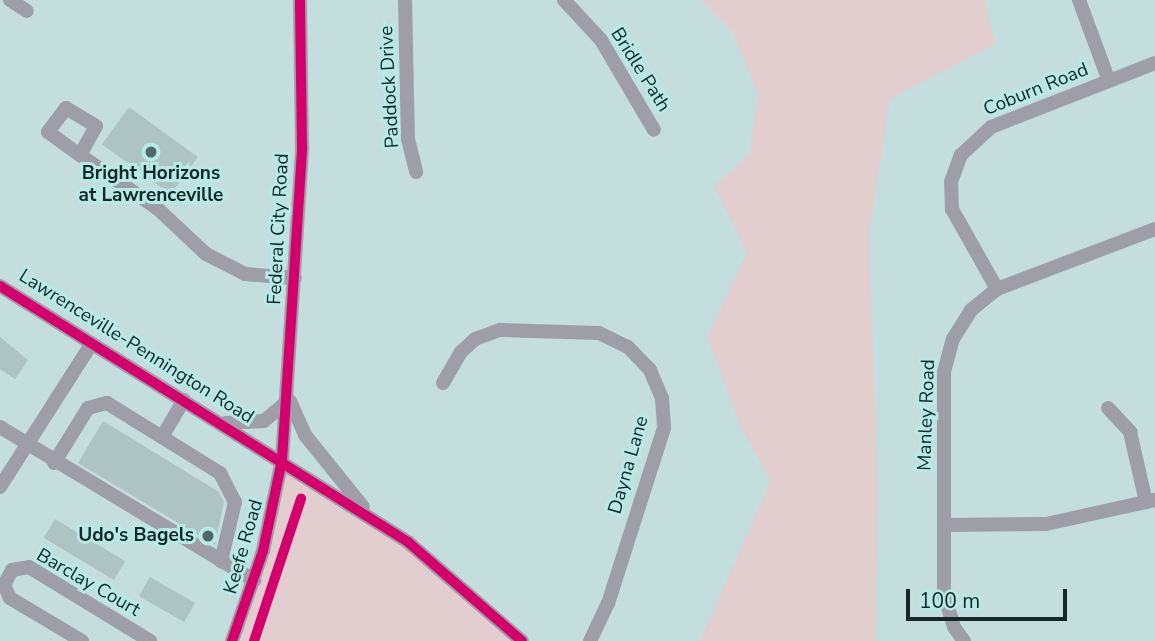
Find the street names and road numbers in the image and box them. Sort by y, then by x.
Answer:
street label: Bridle Path [605,24,675,116]
street label: Paddock Drive [375,25,405,149]
street label: Coburn Road [980,59,1092,121]
street label: Federal City Road [264,153,294,305]
street label: Lawrenceville-Pennington Road [14,265,258,429]
street label: Manley Road [914,359,940,471]
street label: Dayna Lane [604,413,654,517]
street label: Keefe Road [220,497,268,597]
street label: Barclay Court [32,544,144,622]

